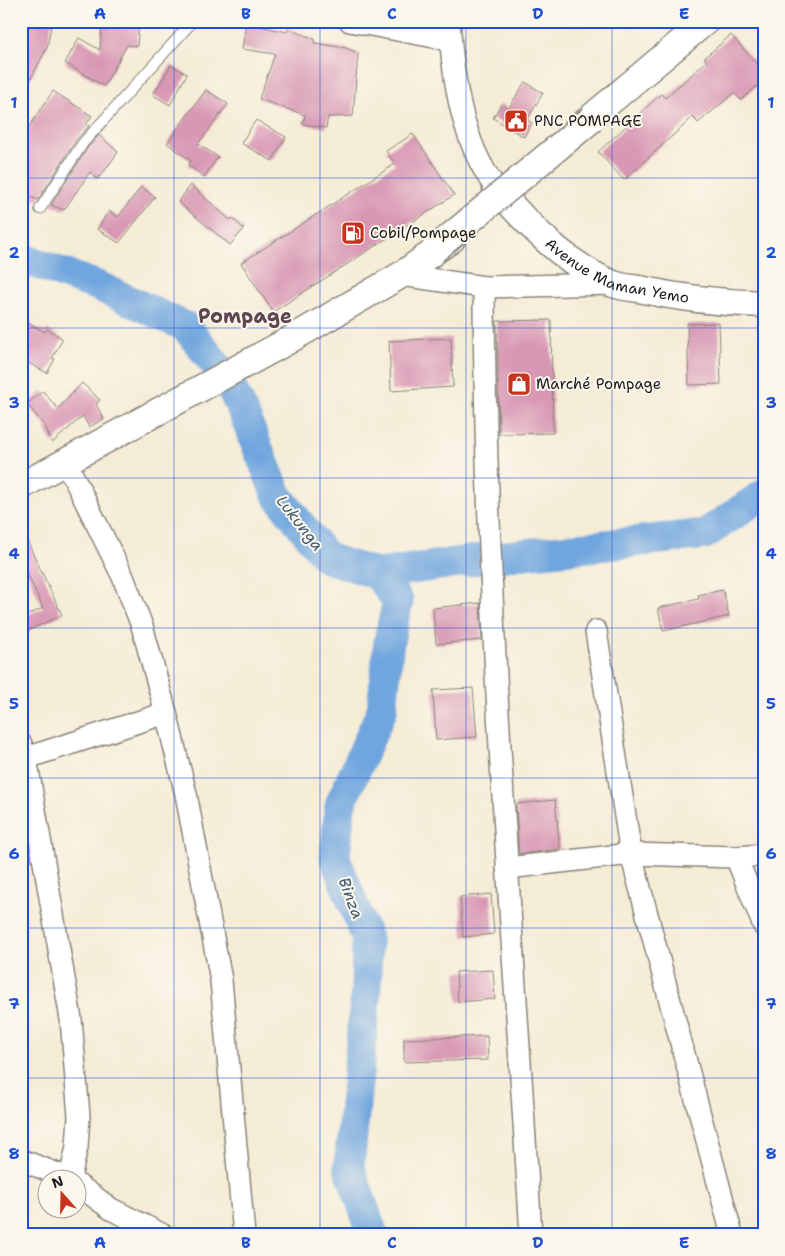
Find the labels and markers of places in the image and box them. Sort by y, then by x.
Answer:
public building icon: PNC POMPAGE [503,108,529,134]
place label: PNC POMPAGE [534,111,642,131]
fuel station icon: Cobil/Pompage [340,220,366,246]
place label: Cobil/Pompage [370,223,477,243]
shop icon: Marché Pompage [506,371,532,397]
place label: Marché Pompage [536,374,661,394]

